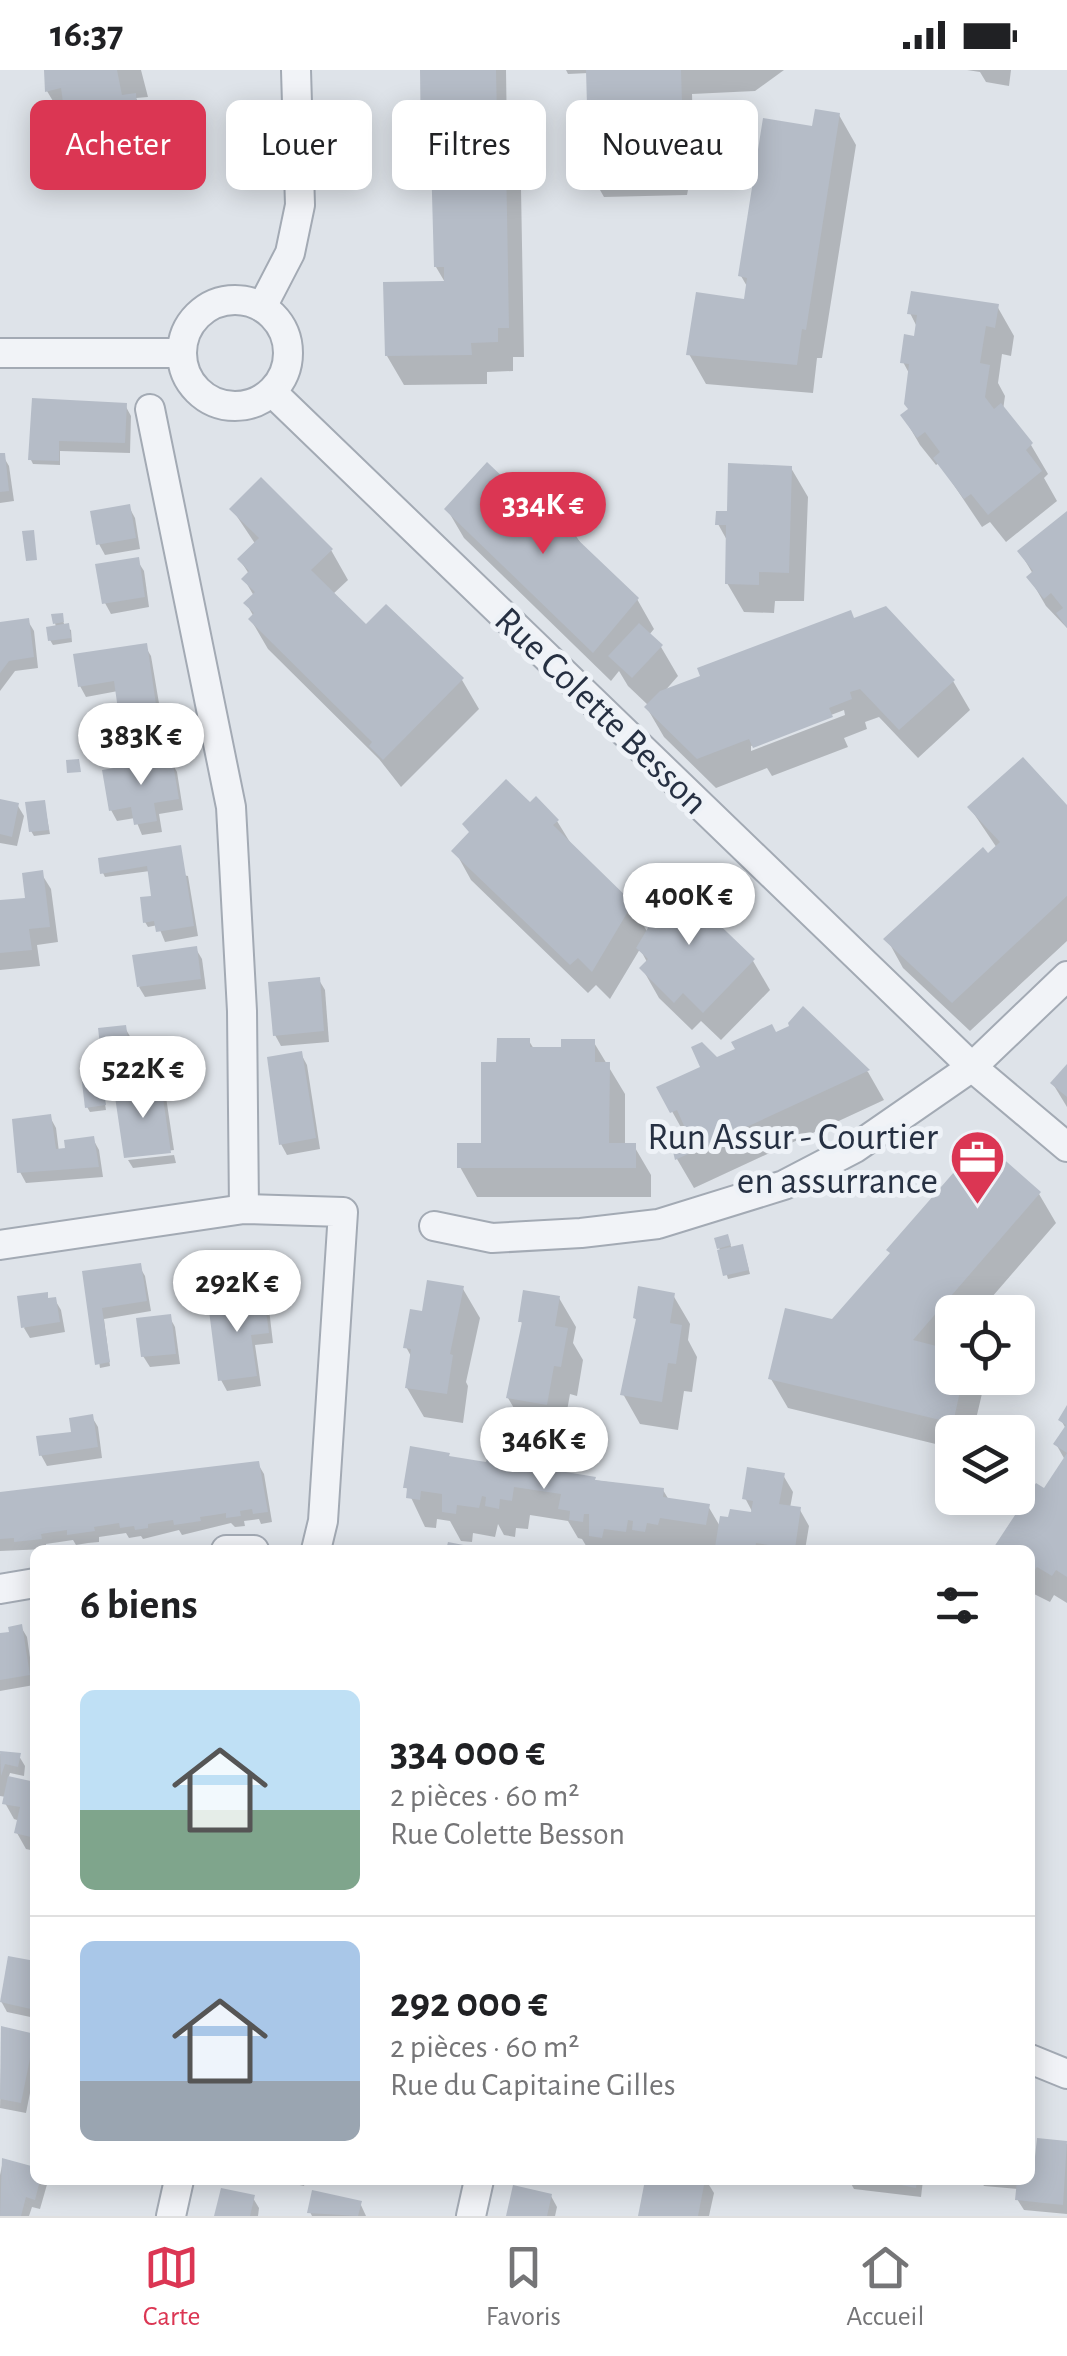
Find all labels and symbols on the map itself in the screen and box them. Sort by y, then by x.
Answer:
pin: 334K € [462,472,624,557]
street label: Rue Colette Besson [487,601,714,822]
pin: 383K € [60,703,222,788]
pin: 400K € [608,863,770,948]
pin: 522K € [62,1036,224,1121]
place label: Run Assur - Courtier en assurrance [647,1119,939,1201]
office icon: Run Assur - Courtier en assurrance [947,1128,1007,1207]
pin: 292K € [156,1250,318,1335]
pin: 346K € [463,1407,625,1492]

